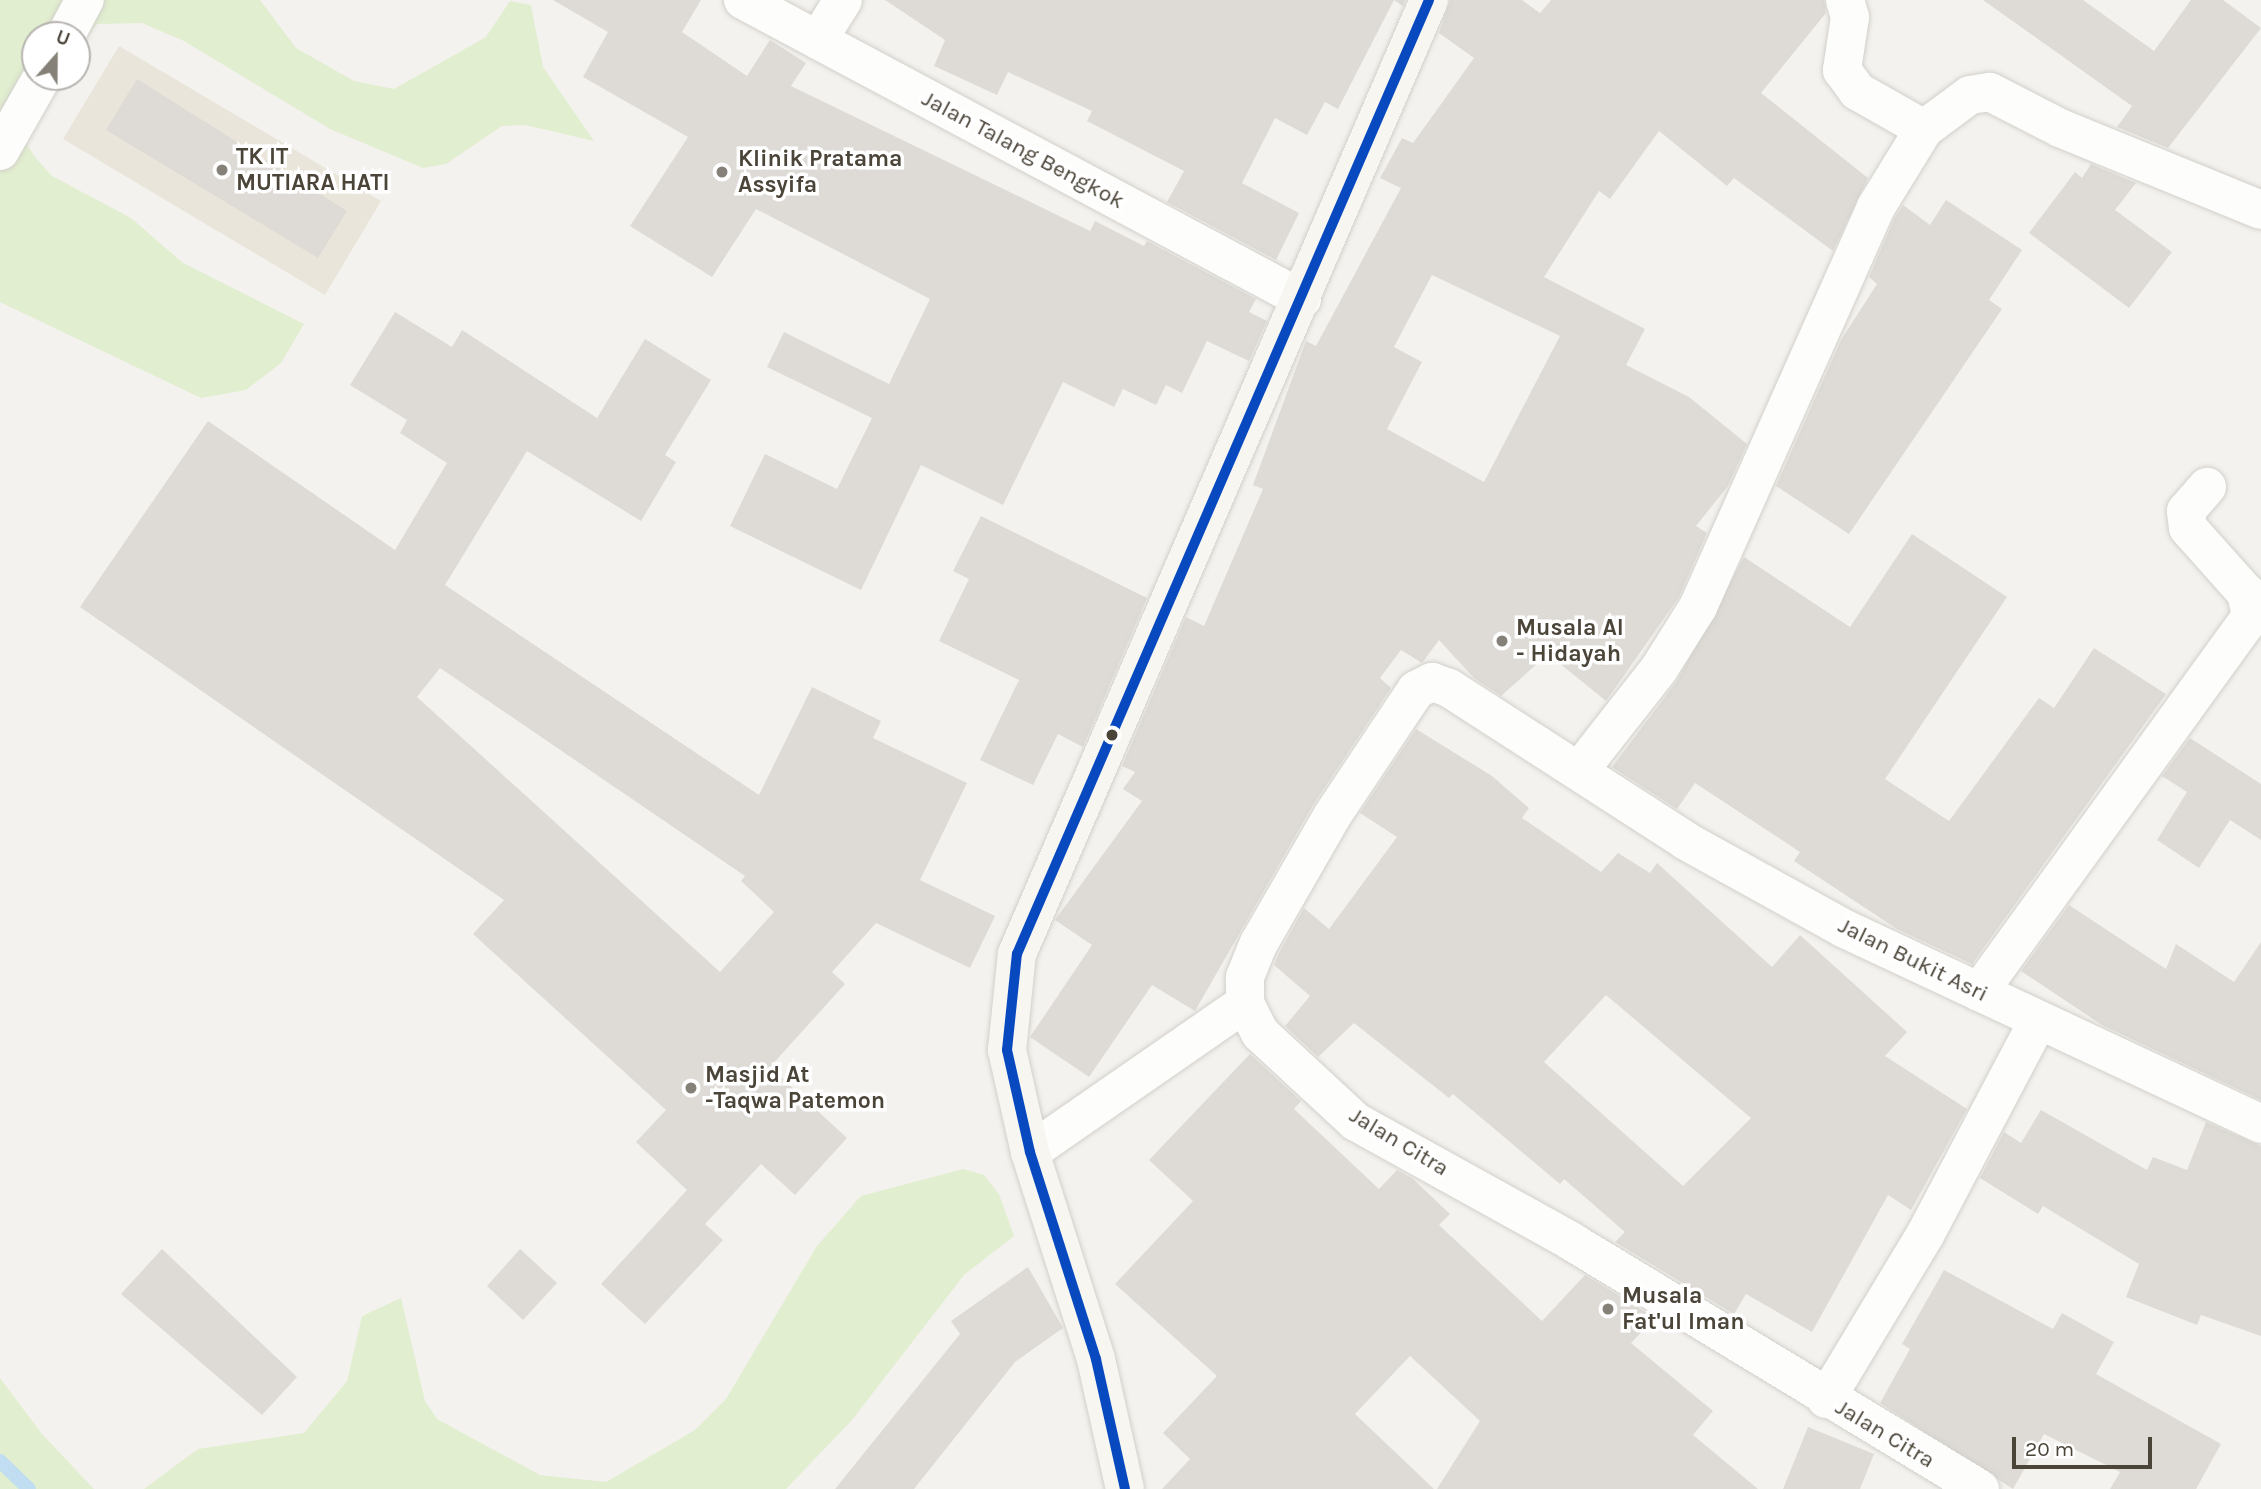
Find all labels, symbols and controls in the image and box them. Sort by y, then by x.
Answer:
north arrow [21,21,91,91]
text: U [53,26,73,51]
street label: Jalan Talang Bengkok [917,85,1129,215]
place label: TK IT MUTIARA HATI [236,143,389,197]
place label: Klinik Pratama Assyifa [738,145,903,199]
marker: TK IT MUTIARA HATI [214,162,230,178]
marker: Klinik Pratama Assyifa [712,162,732,182]
place label: Musala Al - Hidayah [1516,614,1624,668]
marker: Musala Al - Hidayah [1494,633,1510,649]
unlabelled marker [1105,728,1119,742]
street label: Jalan Bukit Asri [1834,912,1992,1008]
place label: Masjid At -Taqwa Patemon [705,1061,885,1115]
marker: Masjid At -Taqwa Patemon [683,1080,699,1096]
street label: Jalan Citra [1344,1102,1454,1182]
place label: Musala Fat'ul Iman [1622,1282,1745,1336]
marker: Musala Fat'ul Iman [1600,1301,1616,1317]
street label: Jalan Citra [1830,1394,1940,1474]
scale bar [2016,1422,2156,1466]
text: 20 m [2025,1437,2074,1461]

